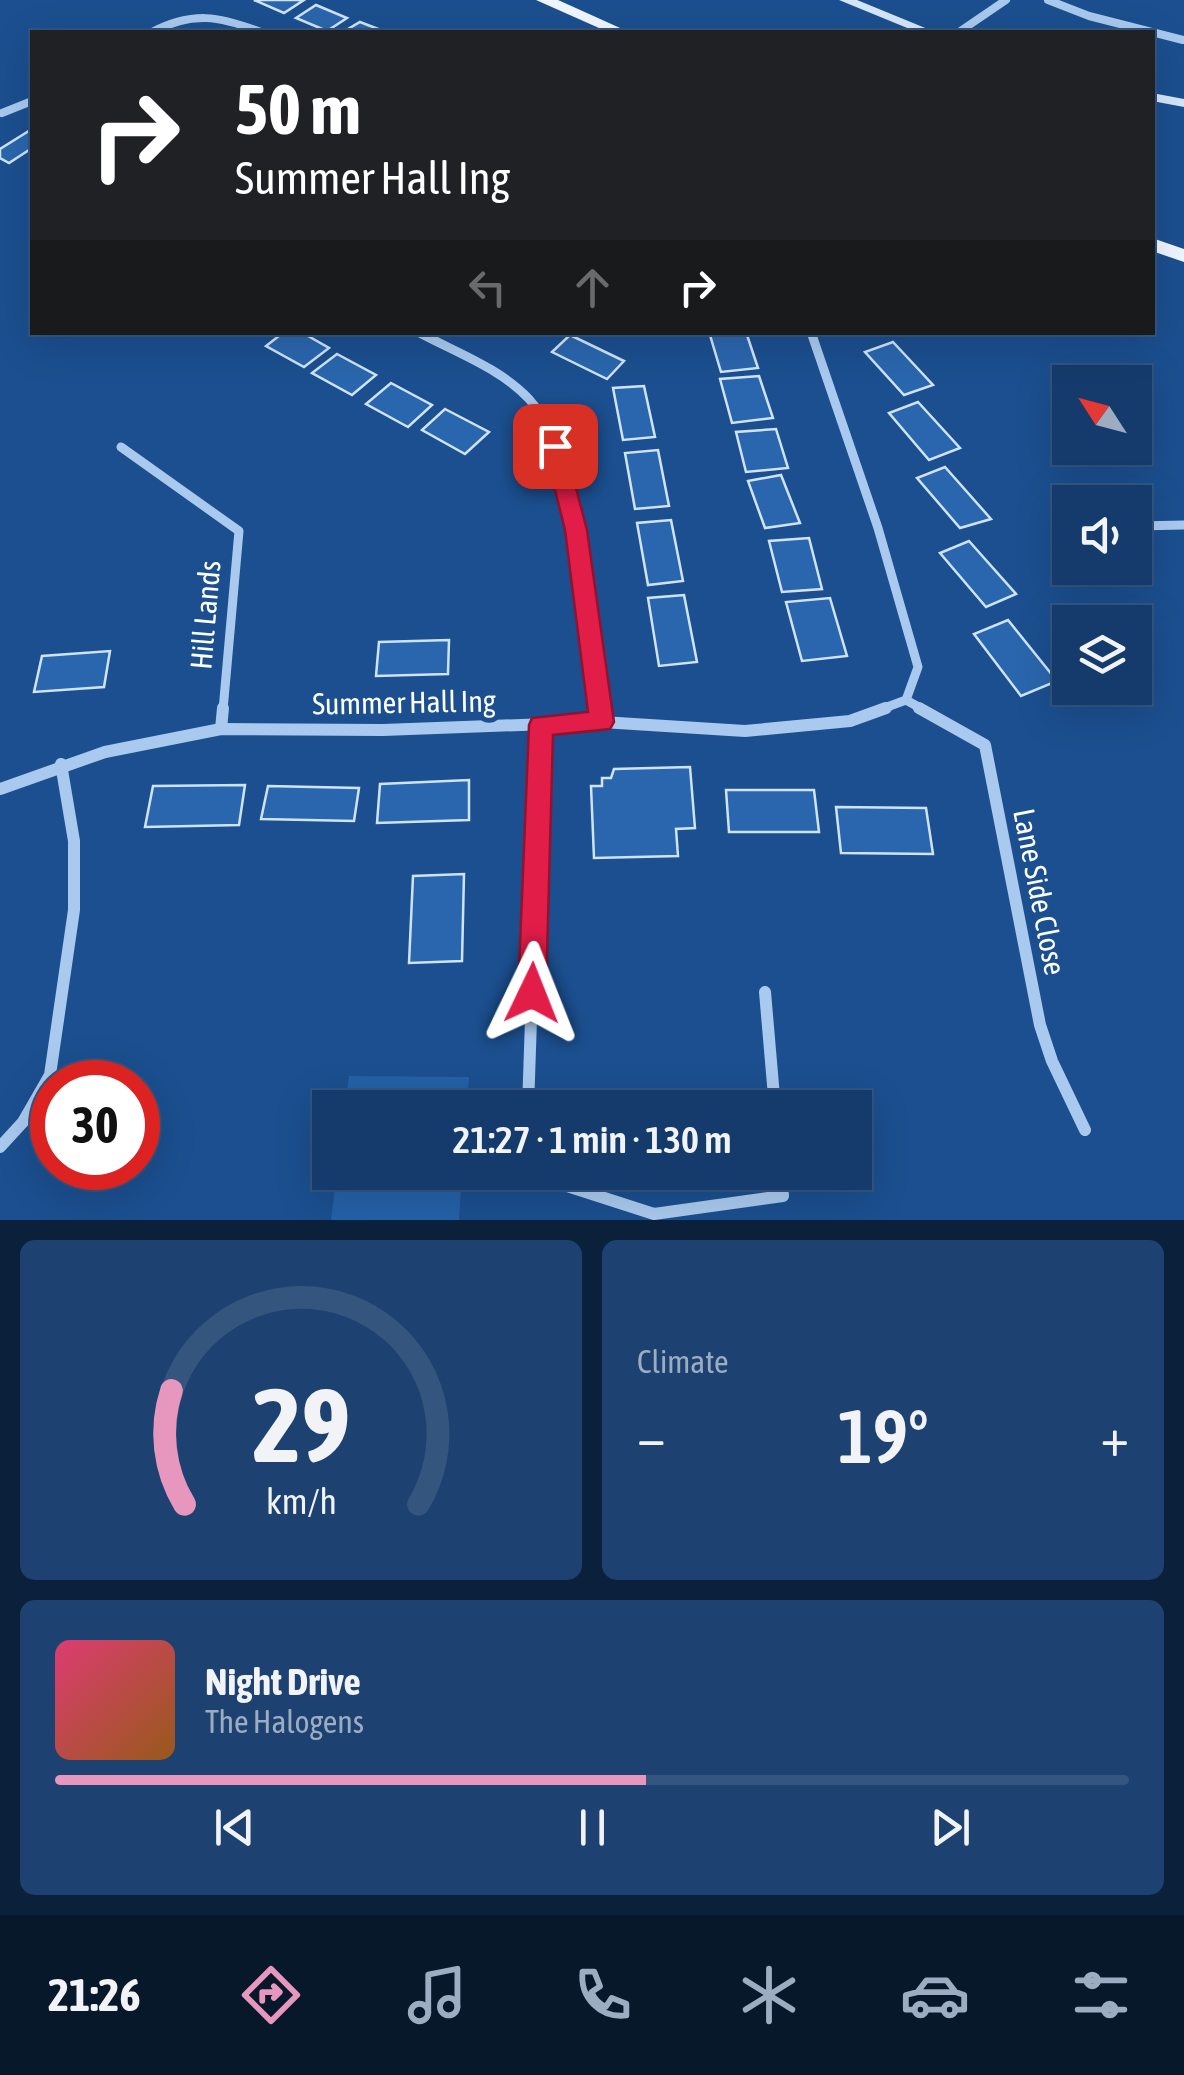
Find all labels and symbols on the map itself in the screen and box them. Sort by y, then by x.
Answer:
north arrow [1052,365,1152,465]
pin [513,404,598,489]
street label: Hill Lands [183,559,227,671]
street label: Summer Hall Ing [312,683,496,721]
street label: Lane Side Close [1007,806,1073,978]
position arrow [480,941,584,1045]
speed limit sign: 30 [30,1060,160,1190]

